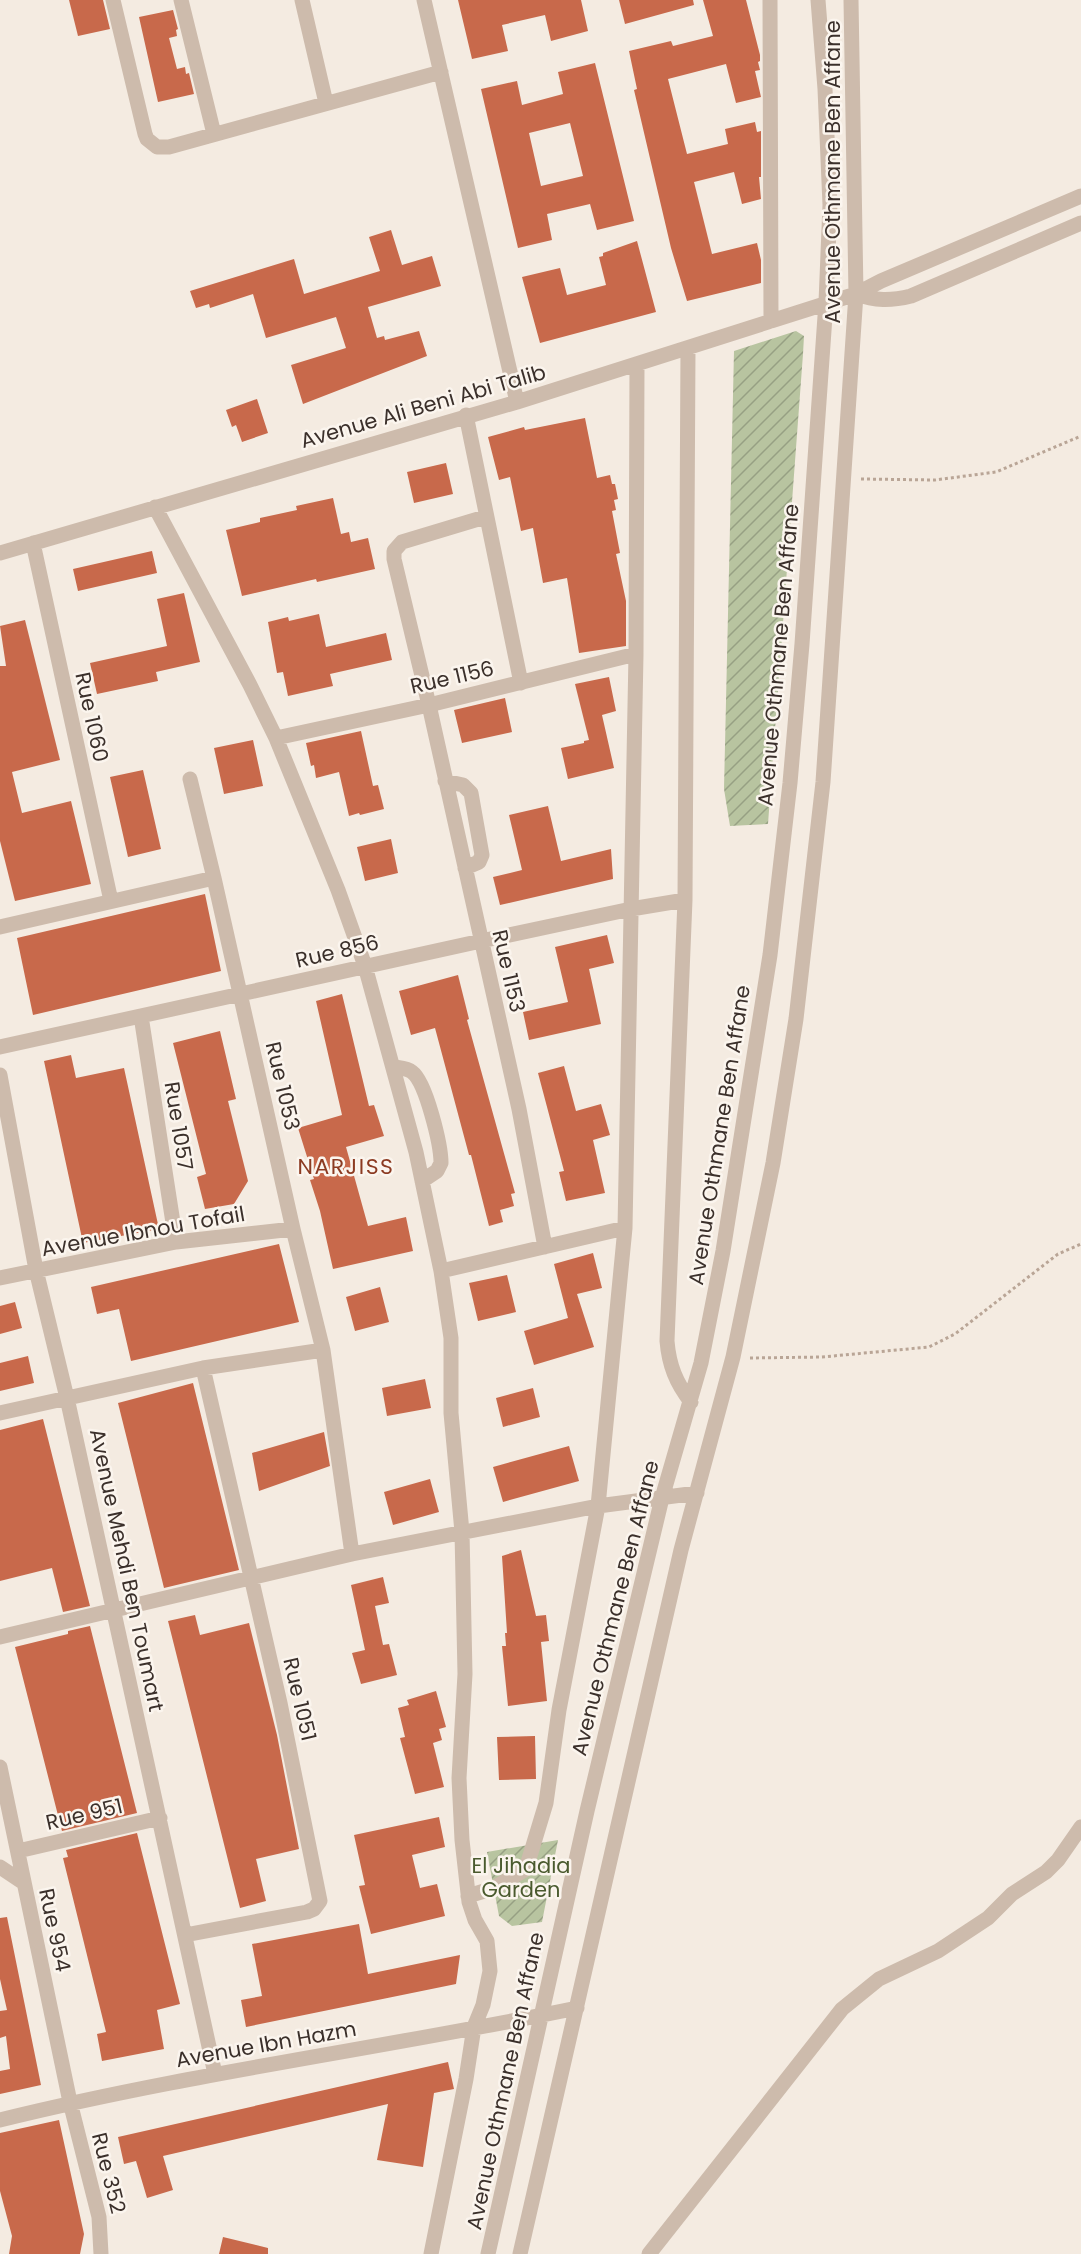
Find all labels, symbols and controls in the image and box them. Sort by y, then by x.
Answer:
street label: Avenue Othmane Ben Affane [818,20,847,324]
street label: Avenue Ali Beni Abi Talib [297,357,549,455]
street label: Avenue Othmane Ben Affane [750,503,806,807]
street label: Rue 1156 [407,653,497,701]
street label: Rue 1060 [68,669,116,765]
street label: Rue 856 [293,927,381,975]
street label: Rue 1153 [485,927,533,1015]
street label: Avenue Othmane Ben Affane [681,983,757,1287]
street label: Rue 1053 [259,1039,307,1133]
street label: Rue 1057 [158,1080,200,1172]
district label: NARJISS [297,1151,395,1182]
street label: Avenue Ibnou Tofail [39,1199,247,1263]
street label: Avenue Mehdi Ben Toumart [83,1426,171,1714]
street label: Avenue Othmane Ben Affane [564,1457,666,1759]
street label: Rue 1051 [276,1654,324,1744]
street label: Rue 951 [43,1791,125,1837]
park label: El Jihadia Garden [471,1851,571,1904]
street label: Rue 954 [32,1886,78,1974]
street label: Avenue Othmane Ben Affane [459,1930,551,2232]
street label: Avenue Ibn Hazm [173,2014,359,2074]
street label: Rue 352 [85,2129,133,2217]

